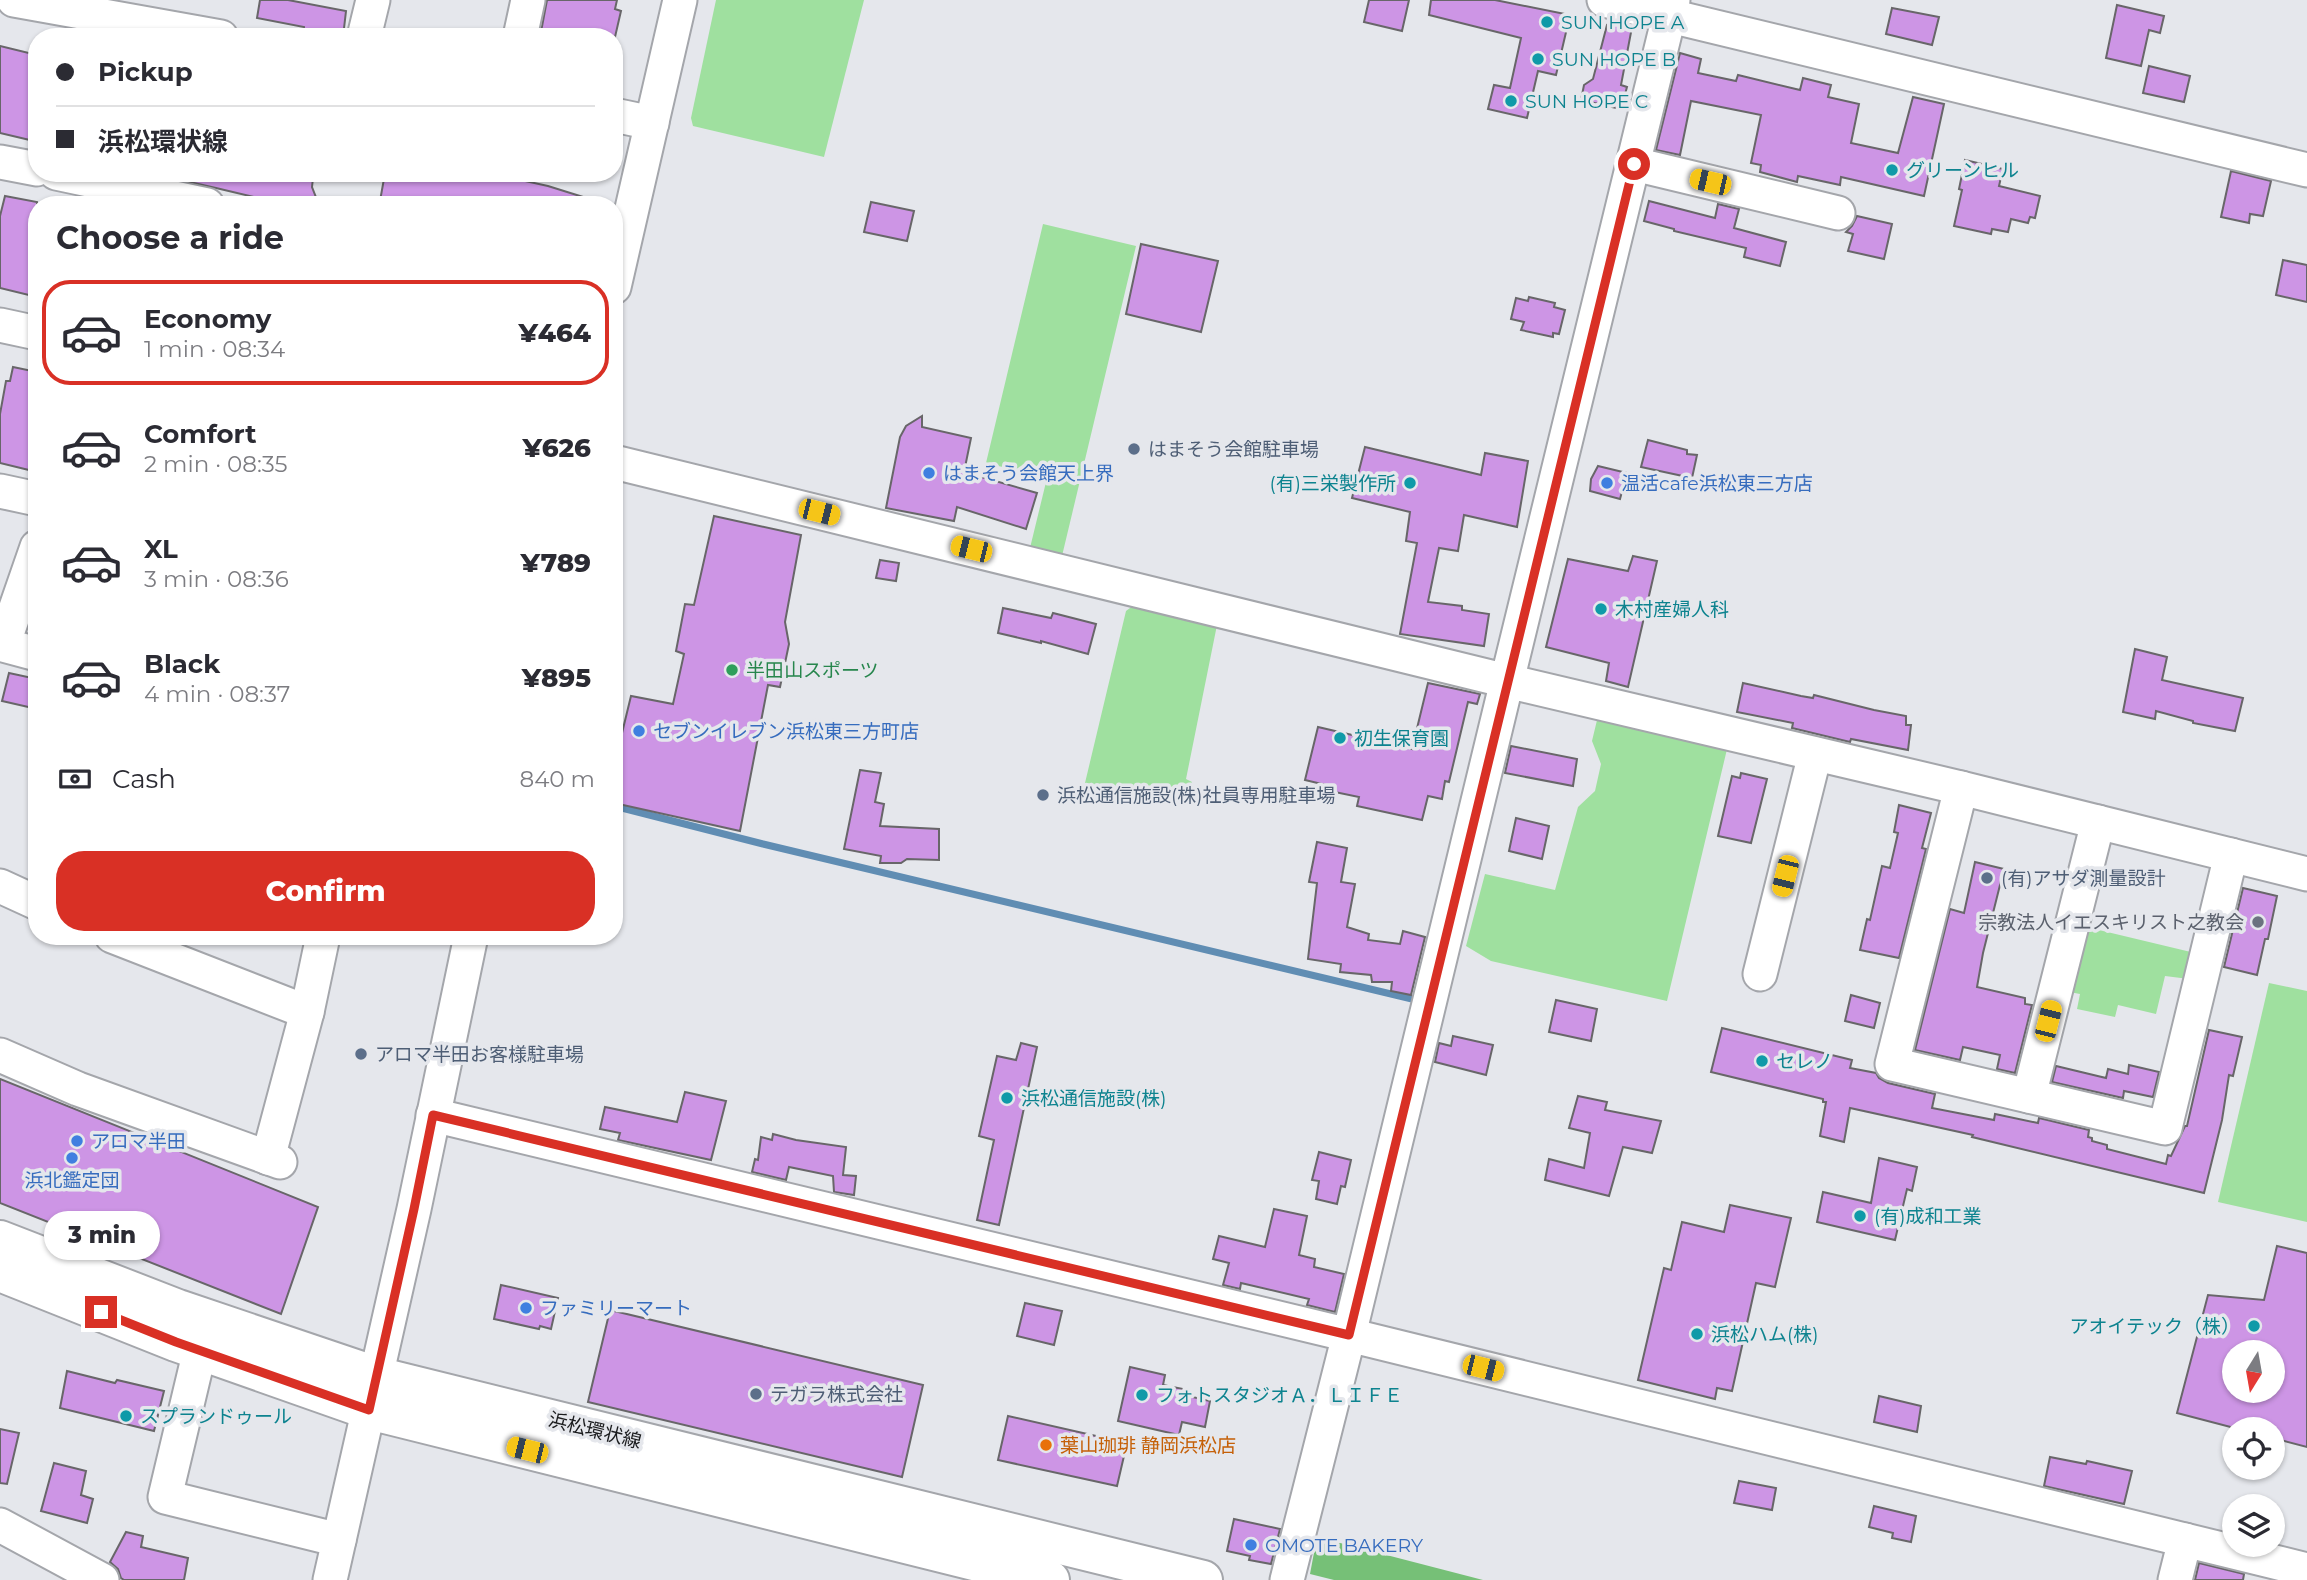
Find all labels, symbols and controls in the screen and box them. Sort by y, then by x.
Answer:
place label: SUN HOPE A [1561,11,1685,34]
marker: SUN HOPE A [1539,14,1555,30]
place label: SUN HOPE B [1552,48,1676,71]
marker: SUN HOPE B [1530,51,1546,67]
text: Pickup [98,56,193,88]
place label: SUN HOPE C [1525,90,1648,113]
marker: SUN HOPE C [1503,93,1519,109]
text: 浜松環状線 [98,126,228,158]
route start [1618,148,1650,180]
place label: グリーンヒル [1906,159,2019,182]
marker: グリーンヒル [1884,162,1900,178]
car [1688,167,1733,197]
text: Choose a ride [56,218,284,257]
icon: car [60,301,123,364]
text: Economy [144,303,271,335]
text: ¥464 [518,317,591,349]
text: 1 min · 08:34 [144,335,285,363]
icon: car [60,416,123,479]
text: Comfort [144,418,256,450]
text: ¥626 [522,432,591,464]
place label: はまそう会館駐車場 [1148,438,1319,461]
marker: はまそう会館駐車場 [1126,441,1142,457]
text: 2 min · 08:35 [144,450,288,478]
place label: はまそう会館天上界 [943,462,1114,485]
marker: はまそう会館天上界 [921,465,937,481]
place label: (有)三栄製作所 [1269,472,1396,495]
place label: 温活cafe浜松東三方店 [1621,472,1813,495]
marker: (有)三栄製作所 [1402,475,1418,491]
marker: 温活cafe浜松東三方店 [1599,475,1615,491]
car [797,497,842,527]
icon: car [60,531,123,594]
text: XL [144,533,178,565]
car [949,534,994,564]
text: ¥789 [521,547,591,579]
text: 3 min · 08:36 [144,565,289,593]
place label: 木村産婦人科 [1615,598,1729,621]
marker: 木村産婦人科 [1593,601,1609,617]
icon: car [60,646,123,709]
text: Black [144,648,220,680]
place label: 半田山スポーツ [746,659,879,682]
text: ¥895 [522,662,591,694]
marker: 半田山スポーツ [724,662,740,678]
text: 4 min · 08:37 [144,680,290,708]
place label: セブンイレブン浜松東三方町店 [653,720,919,743]
marker: セブンイレブン浜松東三方町店 [631,723,647,739]
place label: 初生保育園 [1354,727,1449,750]
marker: 初生保育園 [1332,730,1348,746]
icon: cash [56,760,94,798]
text: Cash [112,763,176,795]
text: 840 m [519,765,595,793]
place label: 浜松通信施設(株)社員専用駐車場 [1057,784,1336,807]
marker: 浜松通信施設(株)社員専用駐車場 [1035,787,1051,803]
button: Confirm [56,851,595,931]
car [1770,853,1801,899]
place label: (有)アサダ測量設計 [2001,867,2166,890]
marker: (有)アサダ測量設計 [1979,870,1995,886]
place label: 宗教法人イエスキリスト之教会 [1978,911,2244,934]
marker: 宗教法人イエスキリスト之教会 [2250,914,2266,930]
car [2033,998,2064,1044]
place label: アロマ半田お客様駐車場 [375,1043,584,1066]
marker: アロマ半田お客様駐車場 [353,1046,369,1062]
place label: セレノ [1776,1050,1833,1073]
marker: セレノ [1754,1053,1770,1069]
place label: 浜松通信施設(株) [1021,1087,1167,1110]
marker: 浜松通信施設(株) [999,1090,1015,1106]
place label: アロマ半田 [91,1130,186,1153]
marker: アロマ半田 [69,1133,85,1149]
marker: 浜北鑑定団 [64,1150,80,1166]
place label: 浜北鑑定団 [24,1169,120,1192]
place label: (有)成和工業 [1874,1205,1982,1228]
marker: (有)成和工業 [1852,1208,1868,1224]
callout: 3 min [43,1210,159,1260]
text: 3 min [68,1221,136,1249]
route end [85,1296,117,1328]
place label: ファミリーマート [540,1297,692,1320]
marker: ファミリーマート [518,1300,534,1316]
place label: アオイテック（株） [2069,1315,2240,1338]
marker: アオイテック（株） [2246,1318,2262,1334]
place label: 浜松ハム(株) [1711,1323,1819,1346]
marker: 浜松ハム(株) [1689,1326,1705,1342]
north arrow [2222,1340,2286,1404]
map controls [2222,1340,2285,1557]
car [1461,1353,1506,1383]
place label: テガラ株式会社 [770,1383,903,1406]
place label: フォトスタジオＡ．ＬＩＦＥ [1156,1384,1403,1407]
marker: テガラ株式会社 [748,1386,764,1402]
marker: フォトスタジオＡ．ＬＩＦＥ [1134,1387,1150,1403]
place label: スプランドゥール [140,1405,292,1428]
marker: スプランドゥール [118,1408,134,1424]
street label: 浜松環状線 [546,1408,644,1453]
button: locate [2222,1417,2285,1480]
place label: 葉山珈琲 静岡浜松店 [1060,1434,1236,1457]
car [505,1435,550,1465]
marker: 葉山珈琲 静岡浜松店 [1038,1437,1054,1453]
button: layers [2222,1494,2285,1557]
place label: OMOTE BAKERY [1265,1534,1424,1557]
marker: OMOTE BAKERY [1243,1537,1259,1553]

